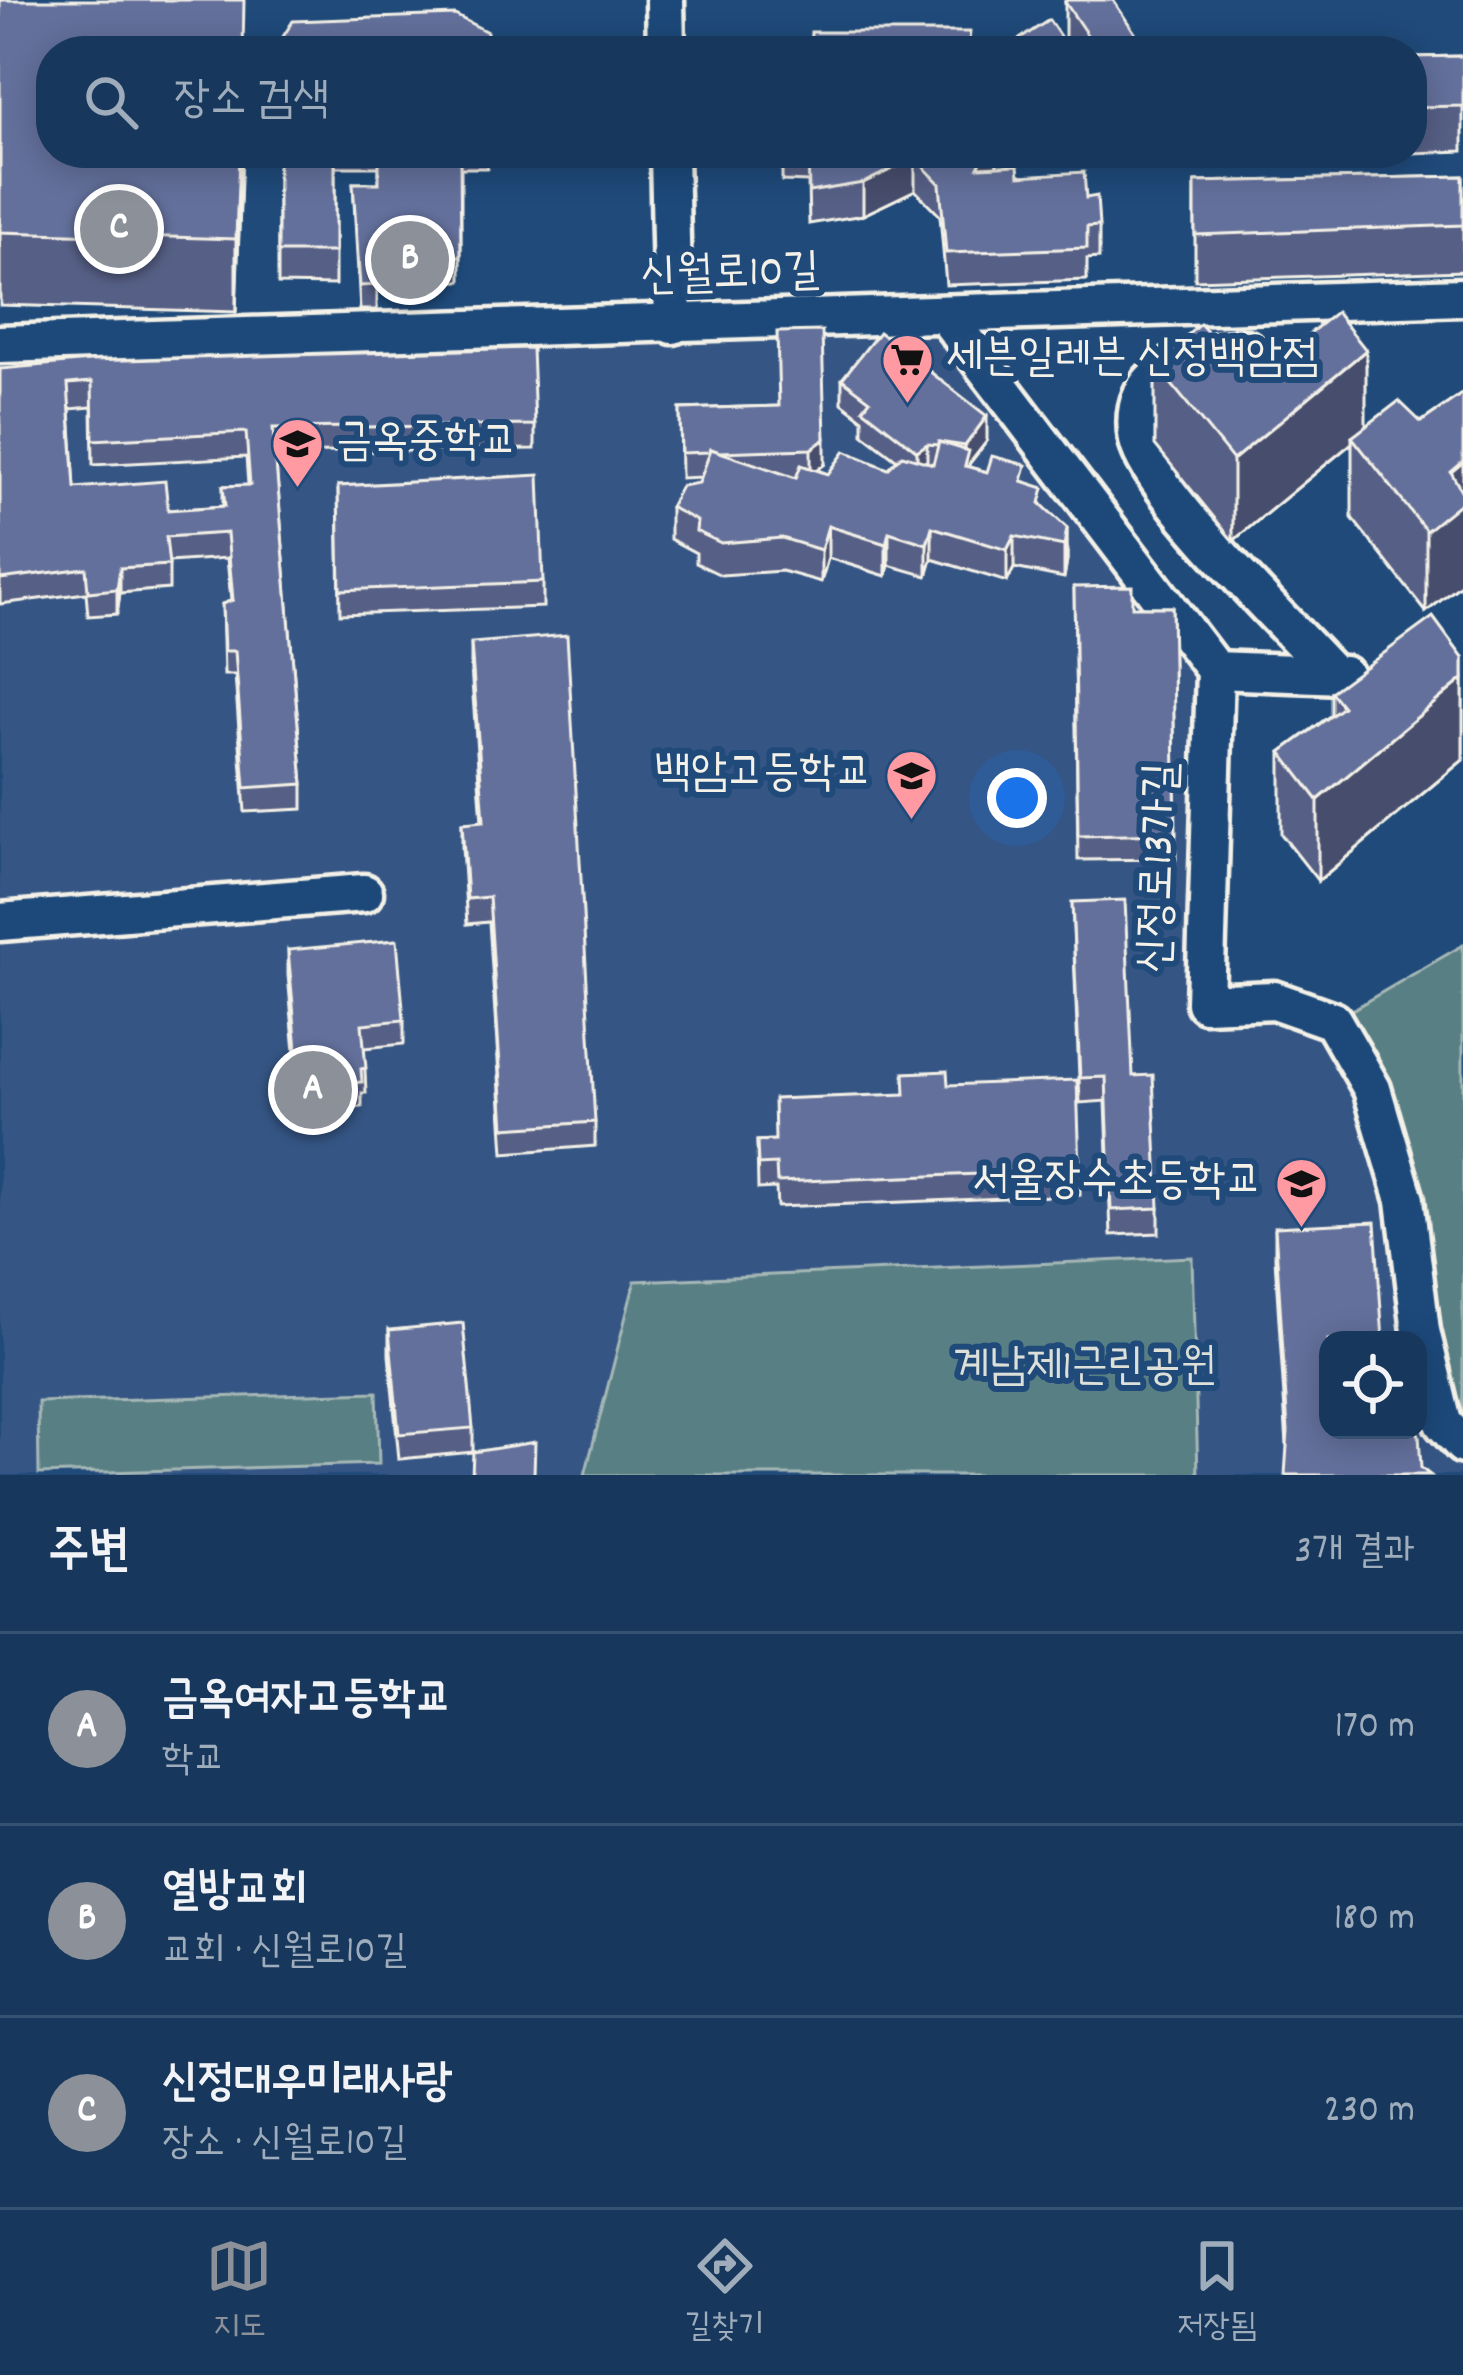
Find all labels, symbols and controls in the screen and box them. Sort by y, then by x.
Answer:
search box [36,36,1427,168]
icon: search [78,69,144,135]
text: 장소 검색 [174,70,329,134]
pin: C [80,184,158,274]
pin: B [371,215,449,305]
street label: 신월로10길 [639,241,821,311]
place label: 세븐일레븐 신정백암점 [946,328,1318,392]
supermarket icon: 세븐일레븐 신정백암점 [879,332,935,406]
place label: 금옥중학교 [336,412,517,476]
school or university icon: 금옥중학교 [269,416,325,490]
place label: 백암고등학교 [655,743,872,807]
school or university icon: 백암고등학교 [883,747,939,821]
street label: 신정로13가길 [1125,762,1197,974]
your location [987,768,1047,828]
pin: A [274,1045,352,1135]
place label: 서울장수초등학교 [972,1151,1262,1215]
school or university icon: 서울장수초등학교 [1273,1155,1329,1229]
map controls [1319,1331,1427,1439]
button: locate [1319,1331,1427,1439]
park label: 계남제1근린공원 [953,1337,1217,1401]
text: 주변 [48,1518,130,1590]
text: 3개 결과 [1295,1526,1415,1581]
text: 금옥여자고등학교 [162,1669,452,1733]
text: A [76,1701,98,1756]
text: 170 m [1335,1701,1415,1756]
text: 학교 [162,1734,225,1789]
text: 열방교회 [162,1861,307,1925]
text: B [78,1893,96,1948]
text: 180 m [1334,1893,1415,1948]
text: 교회 · 신월로10길 [162,1926,407,1981]
text: 신정대우미래사랑 [162,2053,452,2117]
text: C [77,2085,97,2140]
text: 230 m [1324,2085,1415,2140]
text: 장소 · 신월로10길 [162,2118,407,2173]
tab: 지도 [206,2233,272,2352]
tab: 길찾기 [685,2233,764,2352]
tab: 저장됨 [1177,2233,1257,2352]

